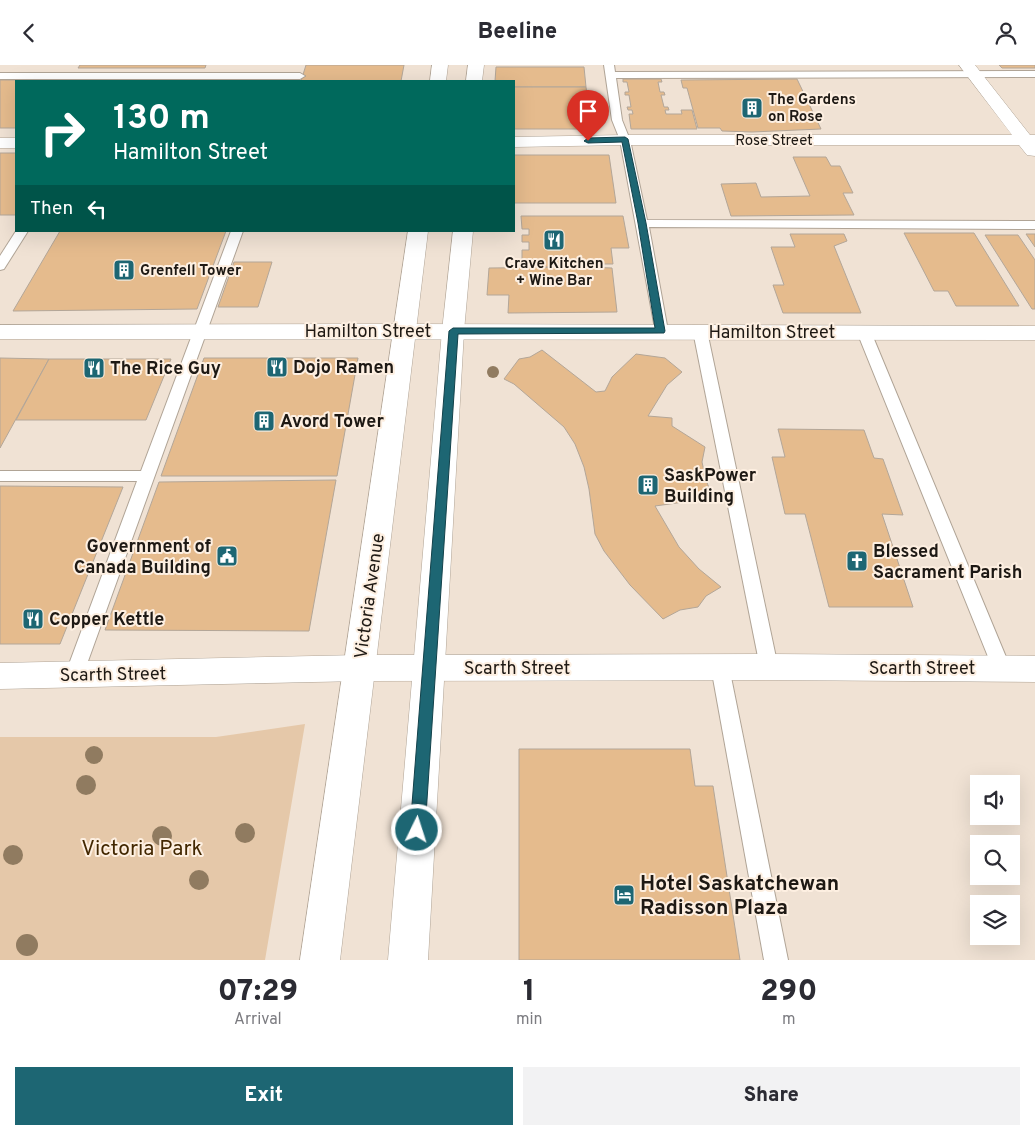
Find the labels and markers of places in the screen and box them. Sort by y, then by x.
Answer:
pin [567,90,609,141]
place label: The Gardens on Rose [768,91,856,127]
building icon: The Gardens on Rose [740,96,764,120]
restaurant icon: Crave Kitchen + Wine Bar [542,228,566,252]
place label: Crave Kitchen + Wine Bar [504,255,604,291]
building icon: Grenfell Tower [112,258,136,282]
place label: Grenfell Tower [140,262,242,281]
restaurant icon: Dojo Ramen [265,355,289,379]
restaurant icon: The Rice Guy [82,356,106,380]
place label: Dojo Ramen [293,357,394,380]
place label: The Rice Guy [110,358,221,381]
building icon: Avord Tower [252,409,276,433]
place label: Avord Tower [280,411,384,434]
place label: SaskPower Building [664,465,757,509]
building icon: SaskPower Building [636,473,660,497]
place label: Government of Canada Building [74,536,211,580]
place label: Blessed Sacrament Parish [873,541,1022,585]
public building icon: Government of Canada Building [215,544,239,568]
church icon: Blessed Sacrament Parish [845,549,869,573]
restaurant icon: Copper Kettle [21,607,45,631]
place label: Copper Kettle [49,609,164,632]
place label: Hotel Saskatchewan Radisson Plaza [640,871,839,922]
hotel icon: Hotel Saskatchewan Radisson Plaza [612,883,636,907]

